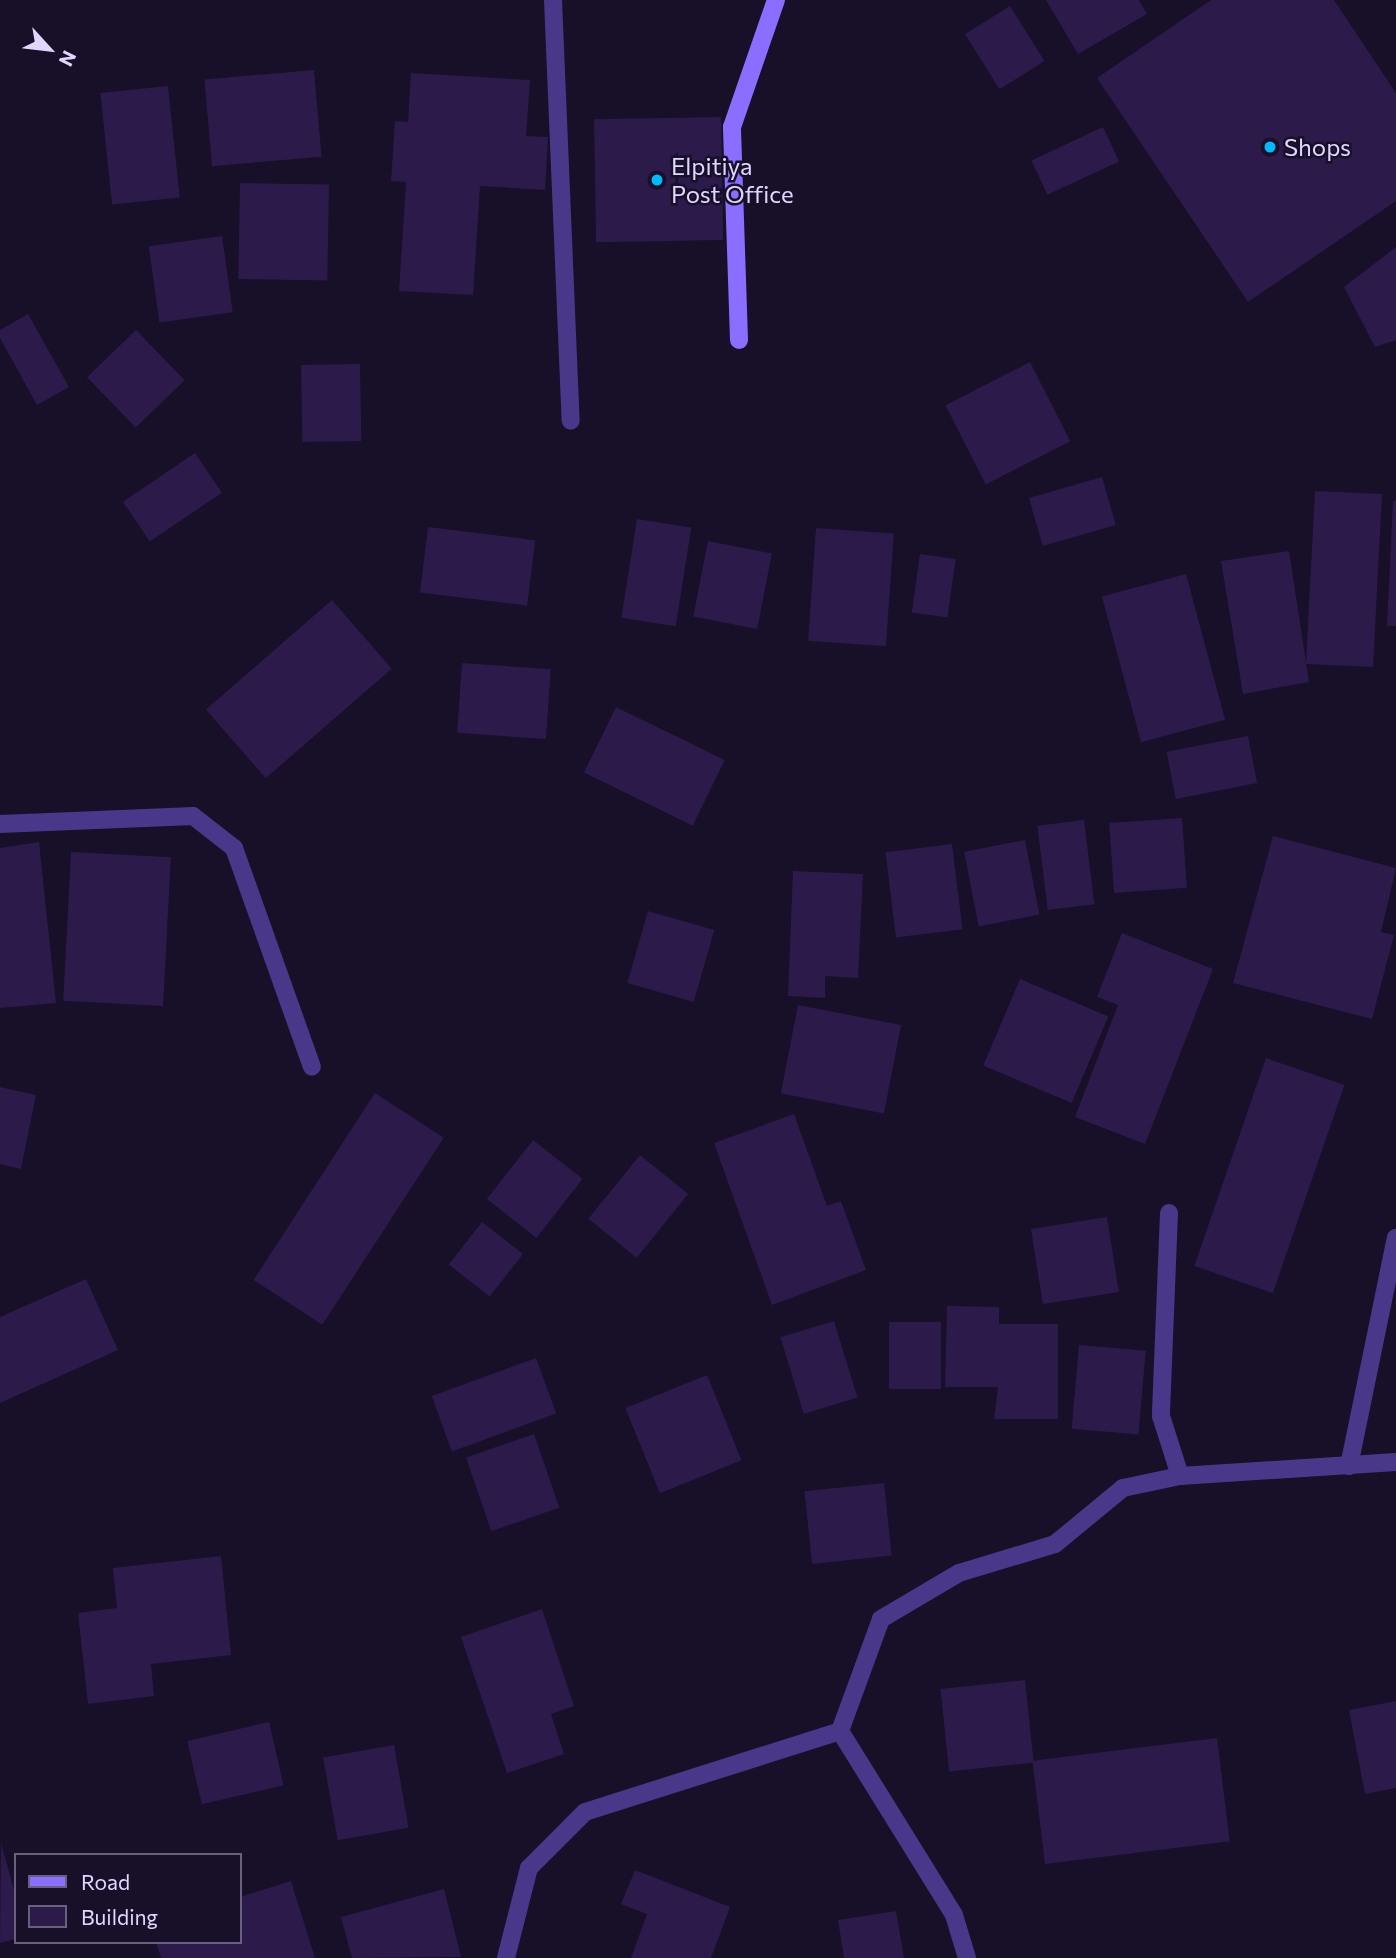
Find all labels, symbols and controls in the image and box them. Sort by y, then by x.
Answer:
north arrow [14,14,84,84]
text: N [55,47,82,70]
place label: Shops [1284,133,1351,161]
marker: Shops [1262,139,1278,155]
place label: Elpitiya Post Office [671,152,794,208]
marker: Elpitiya Post Office [649,172,665,188]
legend [14,1853,242,1944]
text: Road [81,1869,130,1894]
text: Building [81,1904,158,1929]

